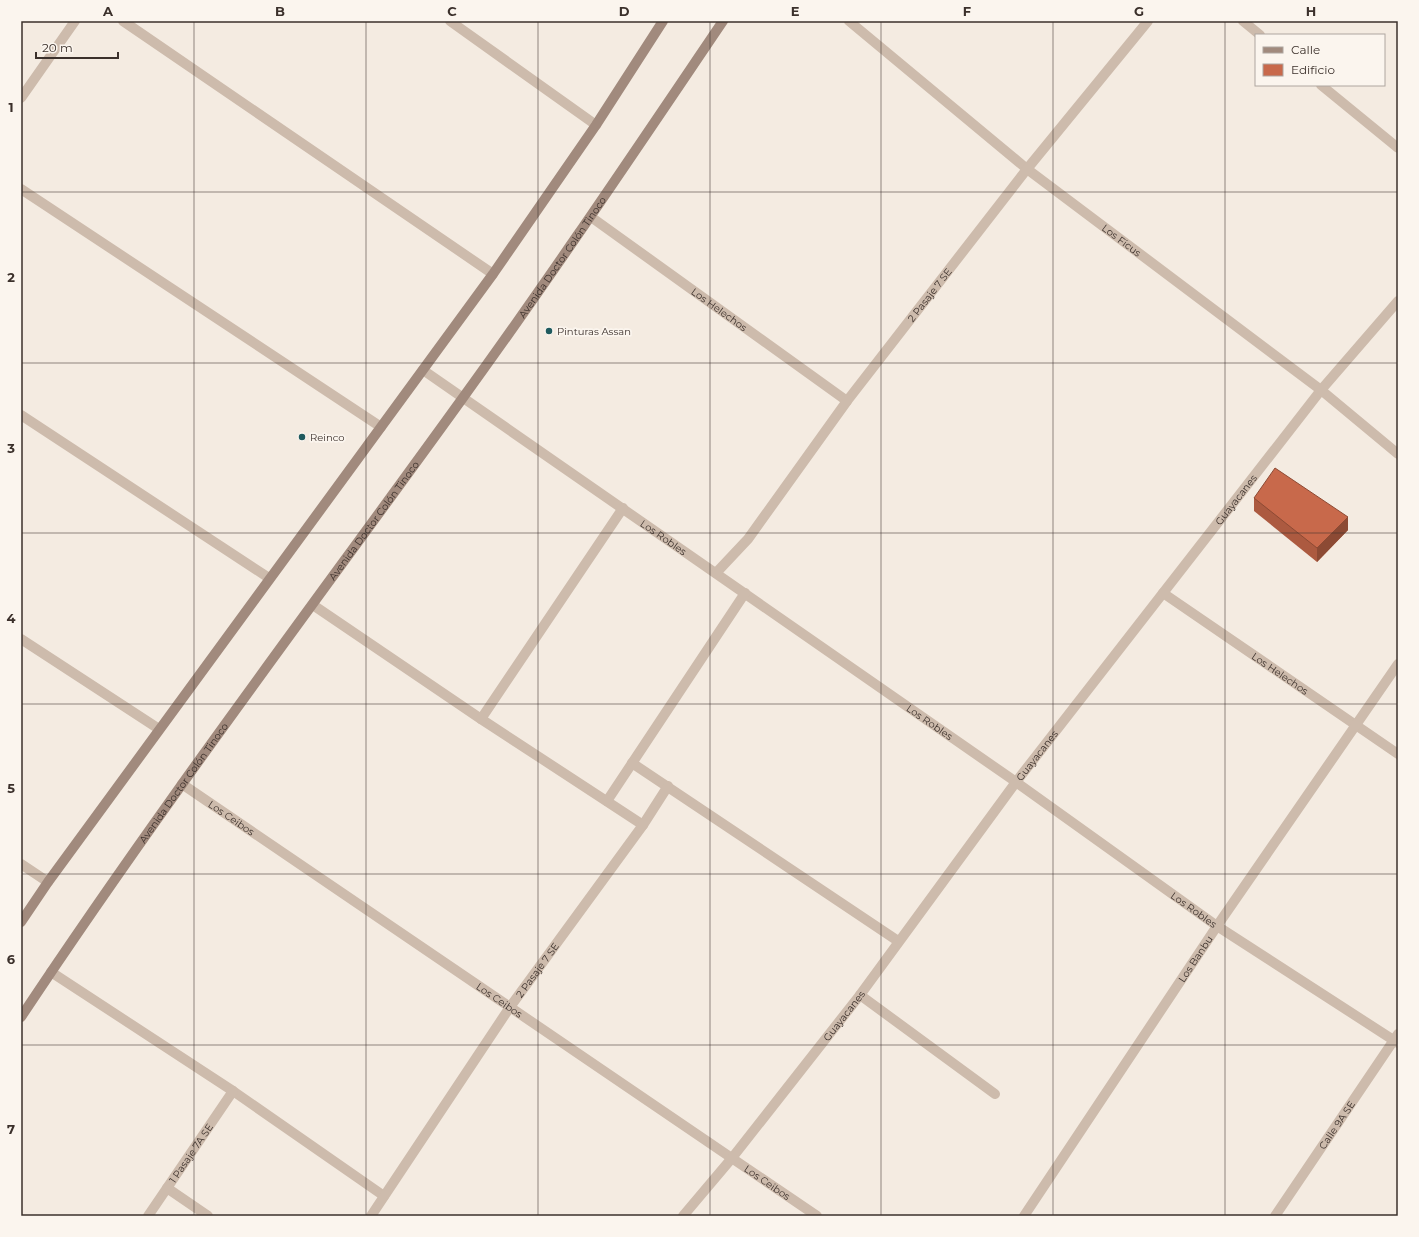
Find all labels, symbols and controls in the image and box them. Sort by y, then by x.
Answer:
text: A [102,3,114,19]
text: B [275,3,285,19]
text: C [447,3,457,19]
text: D [619,3,630,19]
text: E [791,3,800,19]
text: F [963,3,971,19]
text: G [1134,3,1144,19]
text: H [1306,3,1316,19]
scale bar [36,34,118,60]
legend [1255,34,1385,86]
text: 20 m [42,40,73,55]
text: Calle [1291,42,1320,57]
text: Edificio [1291,62,1335,77]
text: 1 [8,99,14,115]
street label: Avenida Doctor Colón Tinoco [516,194,609,321]
street label: Los Ficus [1099,222,1144,260]
street label: 2 Pasaje 7 SE [905,265,955,325]
text: 2 [7,269,15,285]
street label: Los Helechos [688,285,750,334]
place label: Pinturas Assan [557,325,631,338]
marker: Pinturas Assan [544,326,554,336]
place label: Reinco [310,431,345,444]
marker: Reinco [297,432,307,442]
text: 3 [6,440,15,456]
street label: Avenida Doctor Colón Tinoco [326,458,422,583]
street label: Guayacanes [1212,472,1260,528]
street label: Los Robles [638,517,689,558]
text: 4 [7,610,16,626]
street label: Los Helechos [1249,650,1311,698]
street label: Los Robles [904,702,955,743]
street label: Avenida Doctor Colón Tinoco [136,720,231,846]
street label: Guayacanes [1013,728,1061,784]
text: 5 [7,780,15,796]
street label: Los Ceibos [206,798,257,839]
street label: Los Robles [1168,889,1219,931]
street label: Los Banbu [1175,933,1216,985]
street label: 2 Pasaje 7 SE [513,940,562,1000]
text: 6 [7,951,16,967]
street label: Los Ceibos [474,980,525,1021]
street label: Guayacanes [820,988,868,1044]
street label: Calle 9A SE [1316,1098,1358,1152]
text: 7 [7,1121,15,1137]
street label: 1 Pasaje 7A SE [166,1121,216,1186]
street label: Los Ceibos [741,1162,793,1203]

